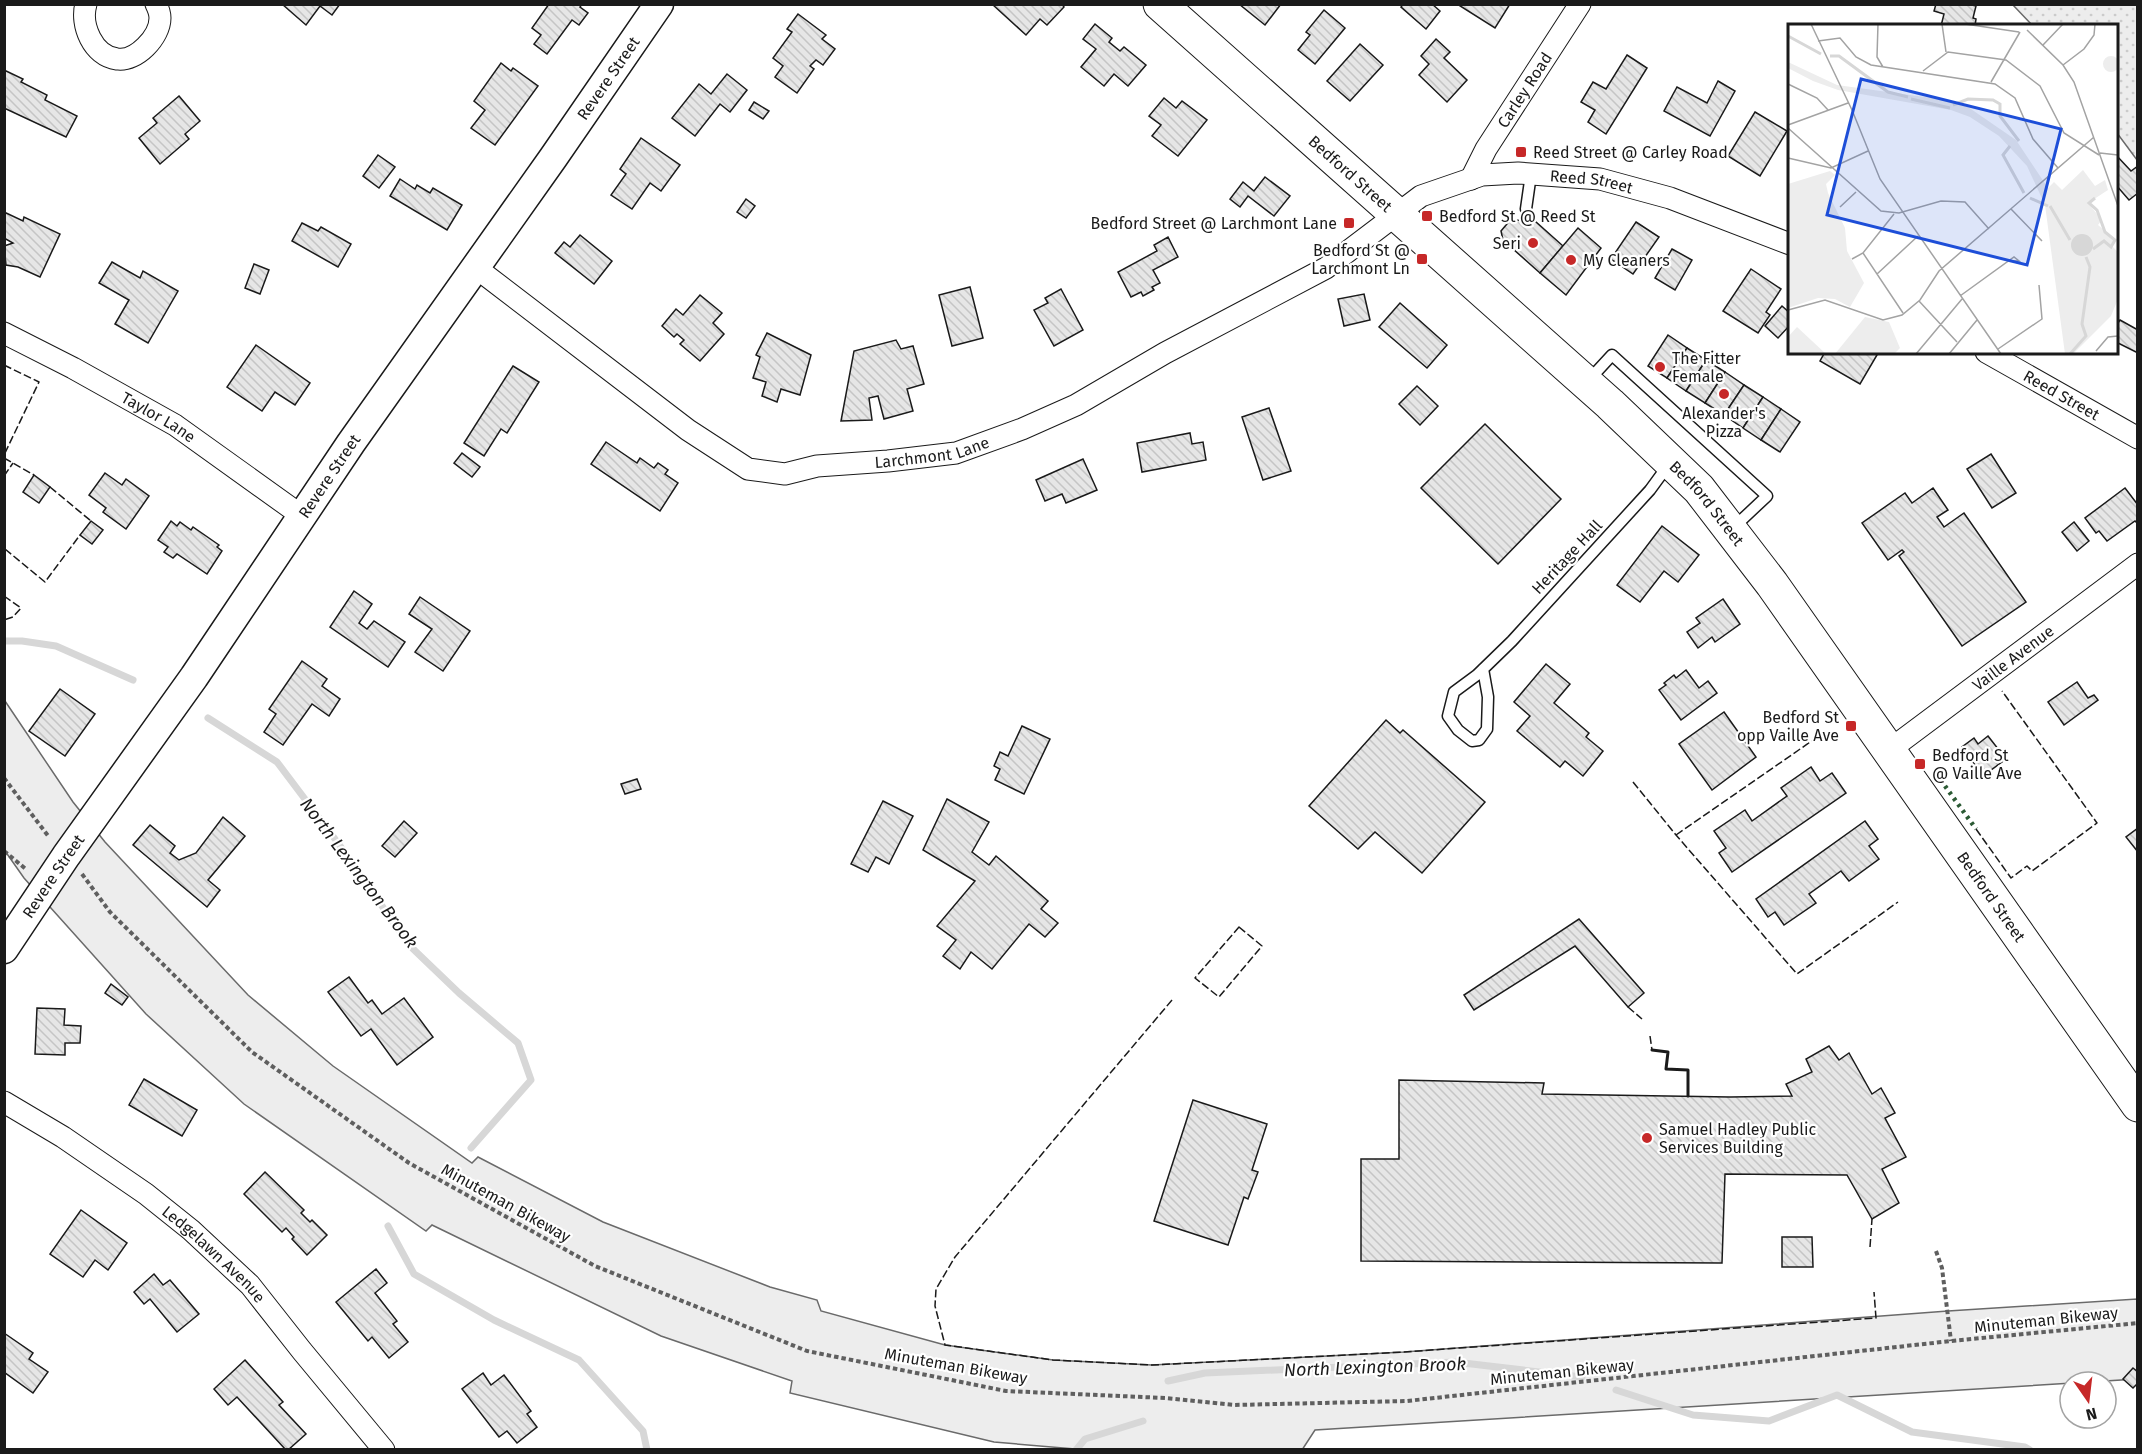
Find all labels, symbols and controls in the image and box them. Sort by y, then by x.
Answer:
inset map [1788,24,2118,354]
street label: Revere Street [573,33,643,123]
street label: Carley Road [1493,49,1556,131]
street label: Bedford Street [1305,131,1397,216]
place label: Reed Street @ Carley Road [1533,143,1728,162]
marker: Reed Street @ Carley Road [1514,145,1528,159]
street label: Reed Street [1549,166,1635,197]
place label: Bedford St @ Reed St [1439,207,1596,226]
marker: Bedford St @ Reed St [1420,209,1434,223]
place label: Bedford Street @ Larchmont Lane [1090,214,1337,233]
marker: Bedford Street @ Larchmont Lane [1342,216,1356,230]
place label: Seri [1493,234,1521,253]
marker: Seri [1526,236,1540,250]
place label: Bedford St @ Larchmont Ln [1311,241,1410,278]
place label: My Cleaners [1583,251,1670,270]
marker: Bedford St @ Larchmont Ln [1415,252,1429,266]
marker: My Cleaners [1564,253,1578,267]
place label: The Fitter Female [1672,349,1741,386]
marker: The Fitter Female [1653,360,1667,374]
street label: Reed Street [2020,366,2103,424]
marker: Alexander's Pizza [1717,387,1731,401]
street label: Taylor Lane [118,388,199,446]
place label: Alexander's Pizza [1682,404,1766,441]
street label: Revere Street [294,430,364,521]
street label: Larchmont Lane [874,432,992,471]
street label: Bedford Street [1666,457,1748,549]
street label: Heritage Hall [1528,516,1606,598]
street label: Vaille Avenue [1968,621,2057,694]
place label: Bedford St opp Vaille Ave [1737,708,1839,745]
marker: Bedford St opp Vaille Ave [1844,719,1858,733]
place label: Bedford St @ Vaille Ave [1932,746,2022,783]
marker: Bedford St @ Vaille Ave [1913,757,1927,771]
water label: North Lexington Brook [295,794,423,953]
street label: Revere Street [18,830,88,921]
street label: Bedford Street [1953,848,2030,945]
place label: Samuel Hadley Public Services Building [1659,1120,1817,1157]
marker: Samuel Hadley Public Services Building [1640,1131,1654,1145]
street label: Minuteman Bikeway [438,1160,574,1246]
street label: Ledgelawn Avenue [158,1201,270,1306]
street label: Minuteman Bikeway [1973,1303,2119,1337]
street label: Minuteman Bikeway [883,1344,1029,1388]
water label: North Lexington Brook [1283,1353,1467,1381]
street label: Minuteman Bikeway [1489,1355,1635,1389]
north arrow [2058,1370,2118,1430]
text: N [2084,1404,2099,1425]

